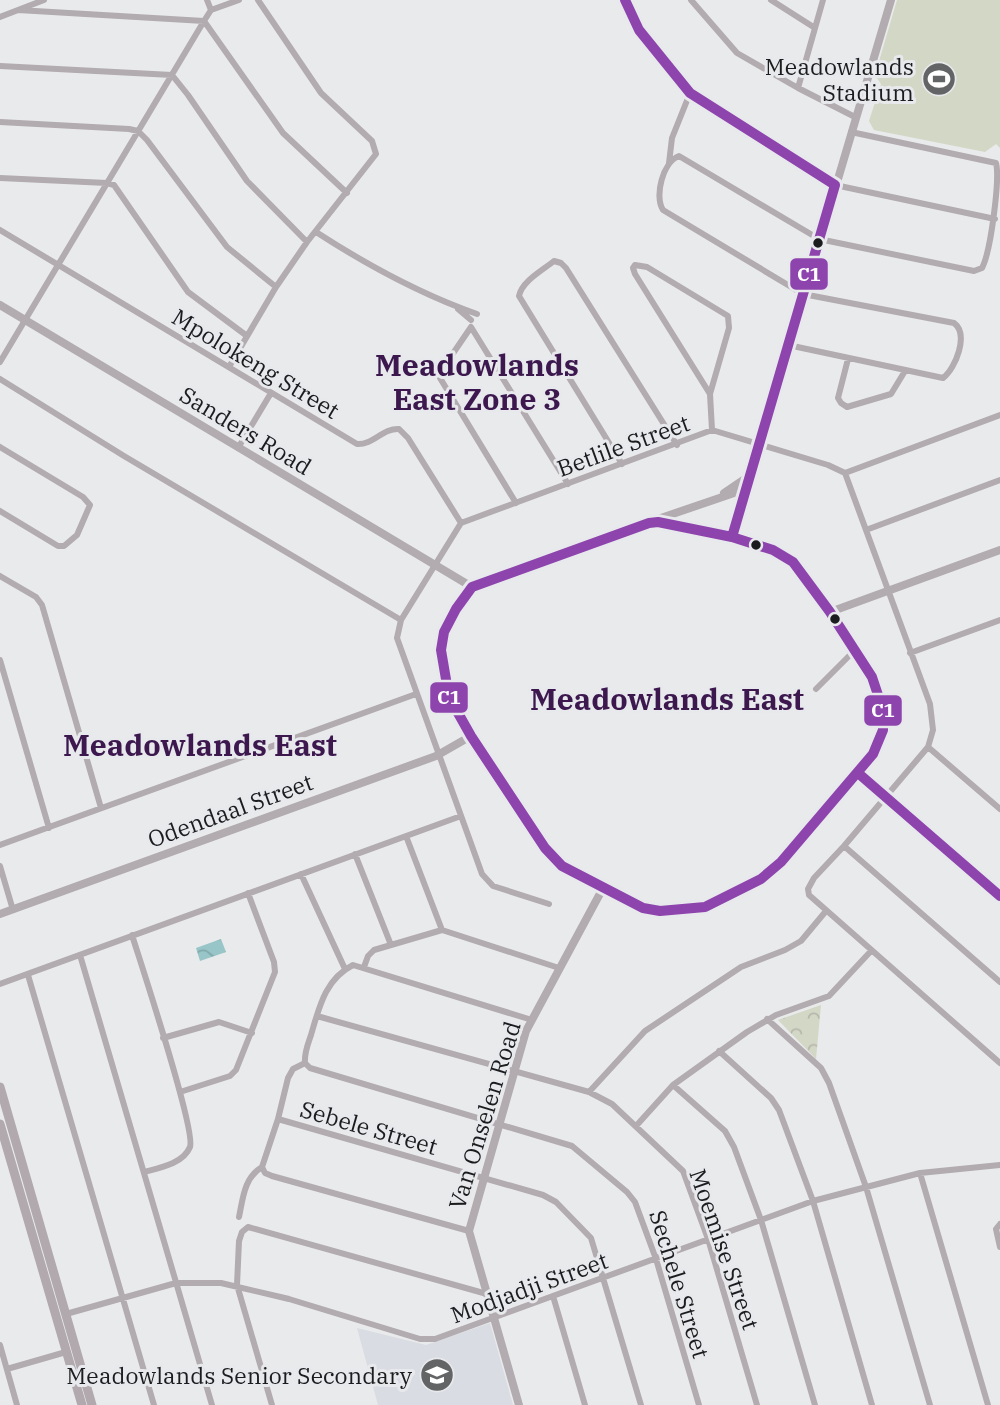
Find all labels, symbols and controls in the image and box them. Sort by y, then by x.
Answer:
place label: Meadowlands Stadium [765,51,914,107]
sports icon: Meadowlands Stadium [920,60,958,98]
unlabelled marker [811,236,825,250]
line badge: C1 [789,257,829,291]
text: C1 [797,262,821,286]
street label: Mpolokeng Street [167,301,345,425]
district label: Meadowlands East Zone 3 [375,345,579,418]
street label: Sanders Road [175,379,317,481]
street label: Betlile Street [552,407,694,483]
unlabelled marker [749,538,763,552]
unlabelled marker [828,612,842,626]
district label: Meadowlands East [530,679,804,718]
line badge: C1 [429,681,469,714]
text: C1 [437,685,461,709]
line badge: C1 [863,694,903,727]
text: C1 [871,698,895,722]
district label: Meadowlands East [63,725,337,764]
street label: Odendaal Street [143,766,317,854]
street label: Van Onselen Road [441,1017,527,1213]
street label: Sebele Street [297,1093,441,1161]
street label: Moemise Street [683,1165,767,1333]
street label: Sechele Street [643,1206,717,1362]
street label: Modjadji Street [446,1245,612,1329]
school or university icon: Meadowlands Senior Secondary [418,1356,456,1394]
place label: Meadowlands Senior Secondary [66,1360,413,1390]

